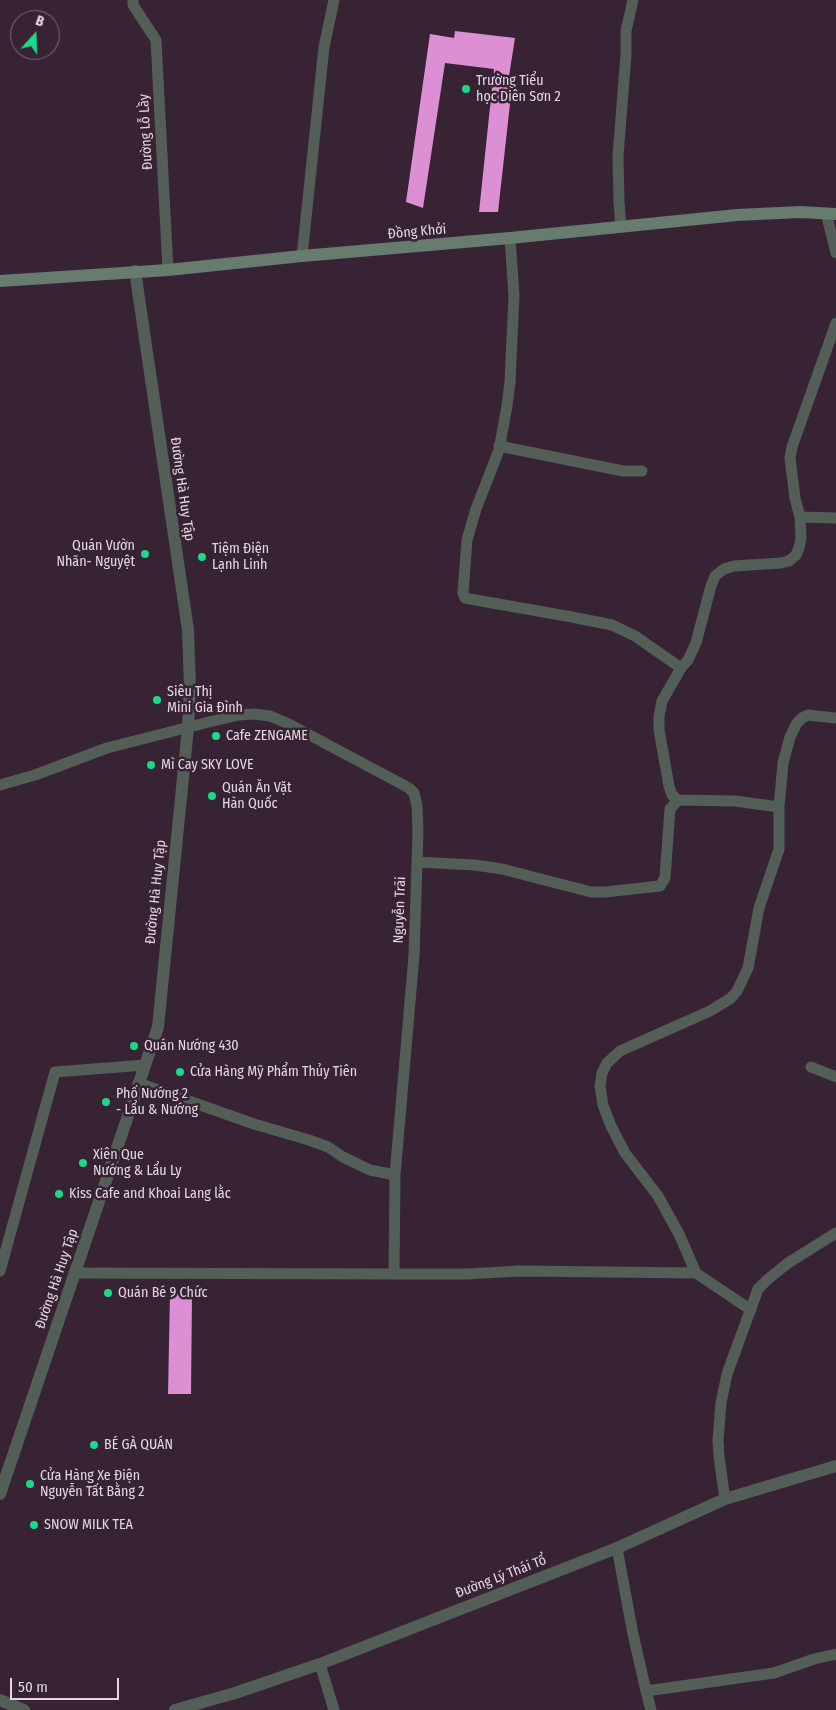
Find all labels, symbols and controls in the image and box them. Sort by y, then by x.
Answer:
north arrow [10,10,60,60]
text: B [33,12,47,31]
place label: Trường Tiểu học Diên Sơn 2 [476,73,561,105]
marker: Trường Tiểu học Diên Sơn 2 [460,83,472,95]
street label: Đường Lỗ Lầy [136,94,156,170]
street label: Đồng Khởi [387,221,447,243]
street label: Đường Hà Huy Tập [166,436,198,542]
place label: Quán Vườn Nhãn- Nguyệt [56,538,135,570]
place label: Tiệm Điện Lạnh Linh [212,541,269,574]
marker: Quán Vườn Nhãn- Nguyệt [139,548,151,560]
marker: Tiệm Điện Lạnh Linh [196,551,208,563]
place label: Siêu Thị Mini Gia Đình [167,684,243,716]
marker: Siêu Thị Mini Gia Đình [151,694,163,706]
place label: Cafe ZENGAME [226,728,308,744]
marker: Cafe ZENGAME [210,730,222,742]
place label: Mì Cay SKY LOVE [161,757,254,773]
marker: Mì Cay SKY LOVE [145,759,157,771]
place label: Quán Ăn Vặt Hàn Quốc [222,780,292,812]
marker: Quán Ăn Vặt Hàn Quốc [206,790,218,802]
street label: Đường Hà Huy Tập [142,839,170,945]
street label: Nguyễn Trãi [390,876,410,944]
place label: Quán Nướng 430 [144,1038,239,1054]
marker: Quán Nướng 430 [128,1040,140,1052]
place label: Cửa Hàng Mỹ Phẩm Thủy Tiên [190,1064,357,1080]
marker: Cửa Hàng Mỹ Phẩm Thủy Tiên [174,1066,186,1078]
place label: Phố Nướng 2 - Lẩu & Nướng [116,1086,198,1118]
marker: Phố Nướng 2 - Lẩu & Nướng [100,1096,112,1108]
place label: Xiên Que Nướng & Lẩu Ly [93,1147,181,1180]
marker: Xiên Que Nướng & Lẩu Ly [77,1157,89,1169]
place label: Kiss Cafe and Khoai Lang lằc [69,1186,231,1202]
marker: Kiss Cafe and Khoai Lang lằc [53,1188,65,1200]
street label: Đường Hà Huy Tập [32,1227,82,1331]
place label: Quán Bé 9 Chức [118,1285,207,1301]
marker: Quán Bé 9 Chức [102,1287,114,1299]
place label: BÉ GÀ QUÁN [104,1437,173,1453]
marker: BÉ GÀ QUÁN [88,1439,100,1451]
place label: Cửa Hàng Xe Điện Nguyễn Tất Bằng 2 [40,1468,144,1500]
marker: Cửa Hàng Xe Điện Nguyễn Tất Bằng 2 [24,1478,36,1490]
place label: SNOW MILK TEA [44,1517,133,1533]
marker: SNOW MILK TEA [28,1519,40,1531]
street label: Đường Lý Thái Tổ [453,1552,549,1602]
scale bar [12,1668,121,1700]
text: 50 m [18,1678,48,1696]

